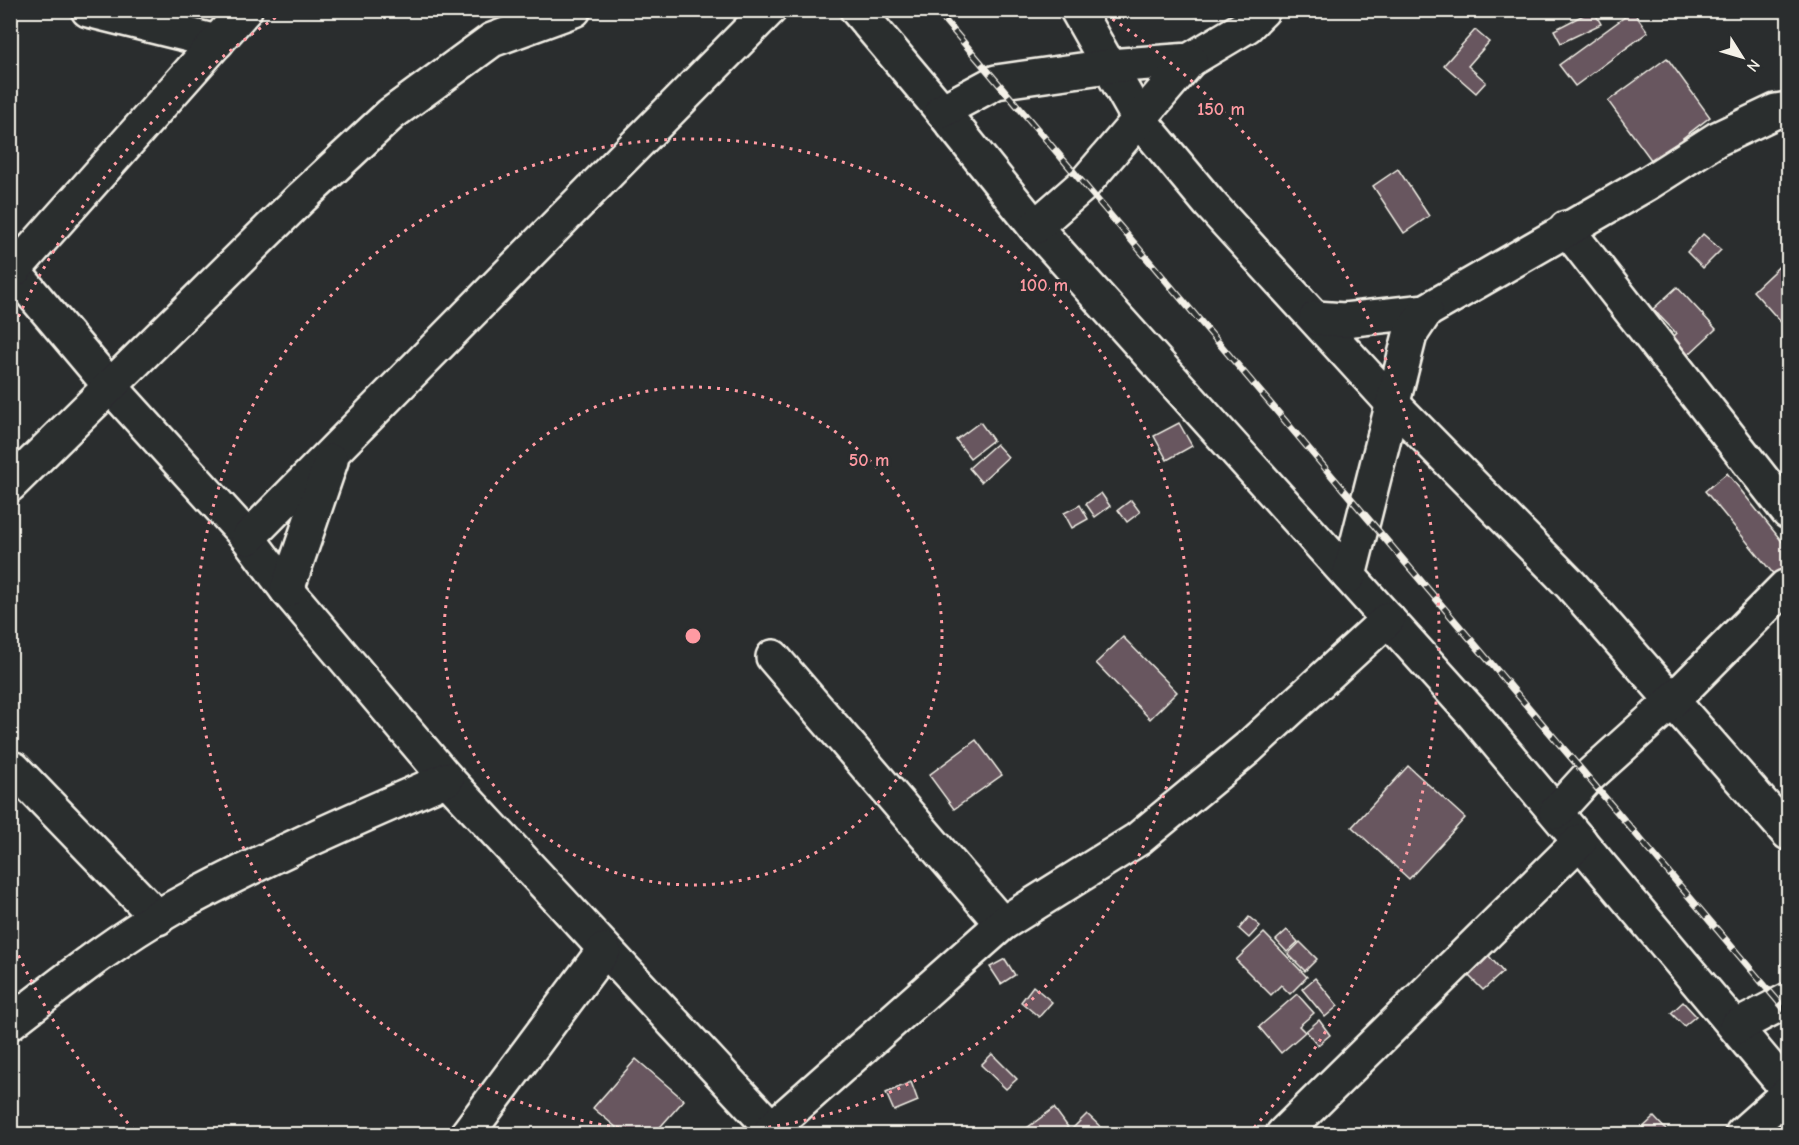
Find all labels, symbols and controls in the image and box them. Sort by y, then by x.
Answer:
north arrow [1712,27,1772,87]
text: N [1743,56,1764,75]
text: 150 m [1197,99,1245,120]
text: 100 m [1020,275,1068,296]
text: 50 m [849,450,889,471]
centre of rings [683,626,703,646]

